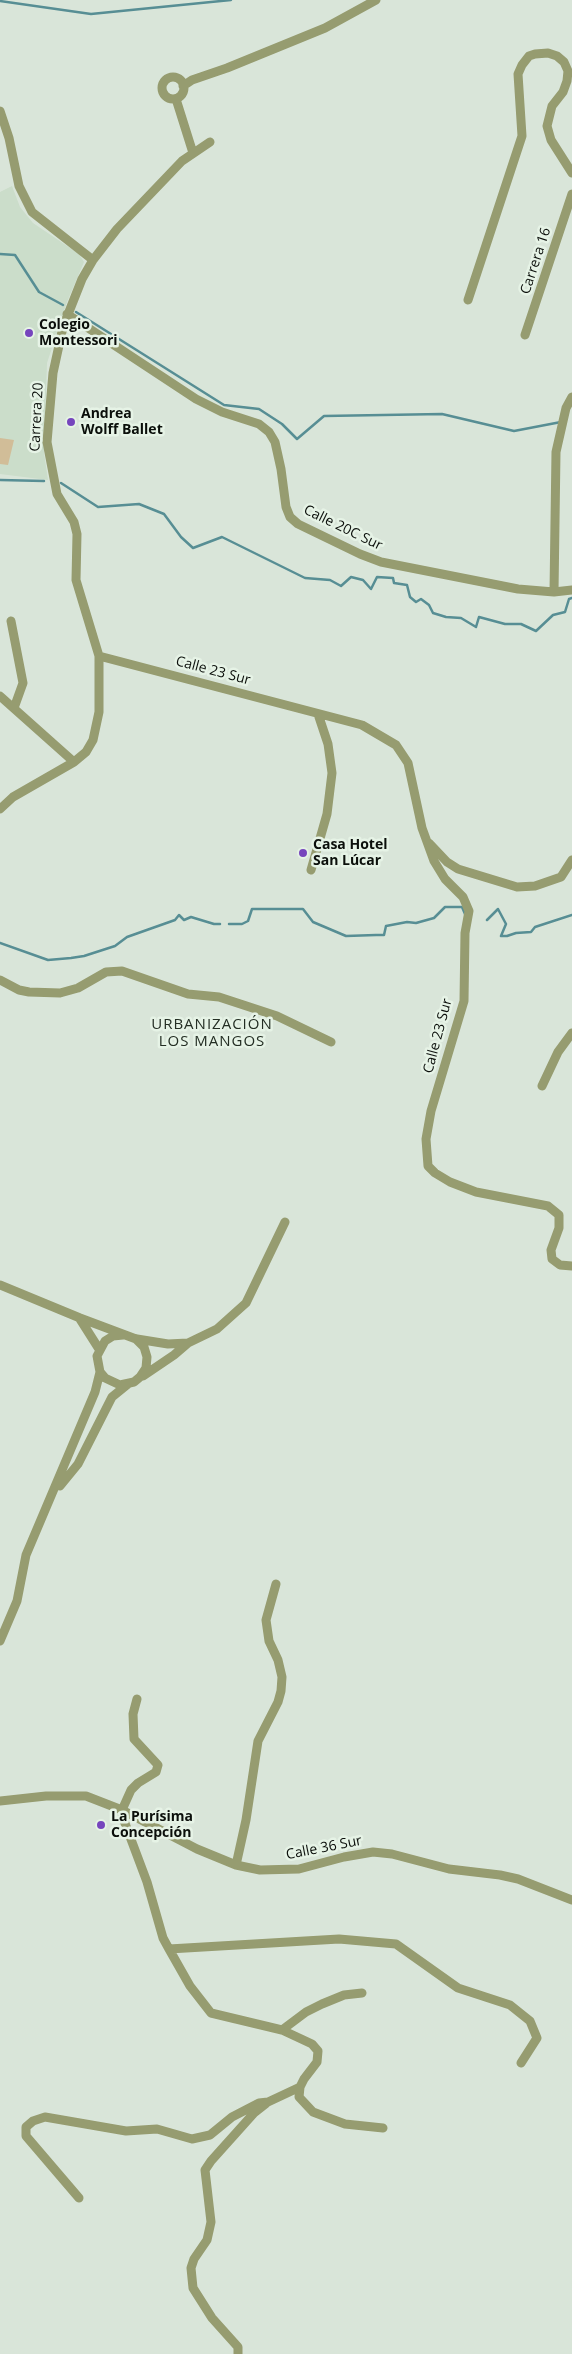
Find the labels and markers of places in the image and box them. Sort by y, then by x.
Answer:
place label: Colegio Montessori [39,317,118,350]
marker: Colegio Montessori [23,327,35,339]
place label: Andrea Wolff Ballet [81,406,163,438]
marker: Andrea Wolff Ballet [65,416,77,428]
place label: Casa Hotel San Lúcar [313,837,387,870]
marker: Casa Hotel San Lúcar [297,847,309,859]
place label: La Purísima Concepción [111,1809,193,1841]
marker: La Purísima Concepción [95,1819,107,1831]

